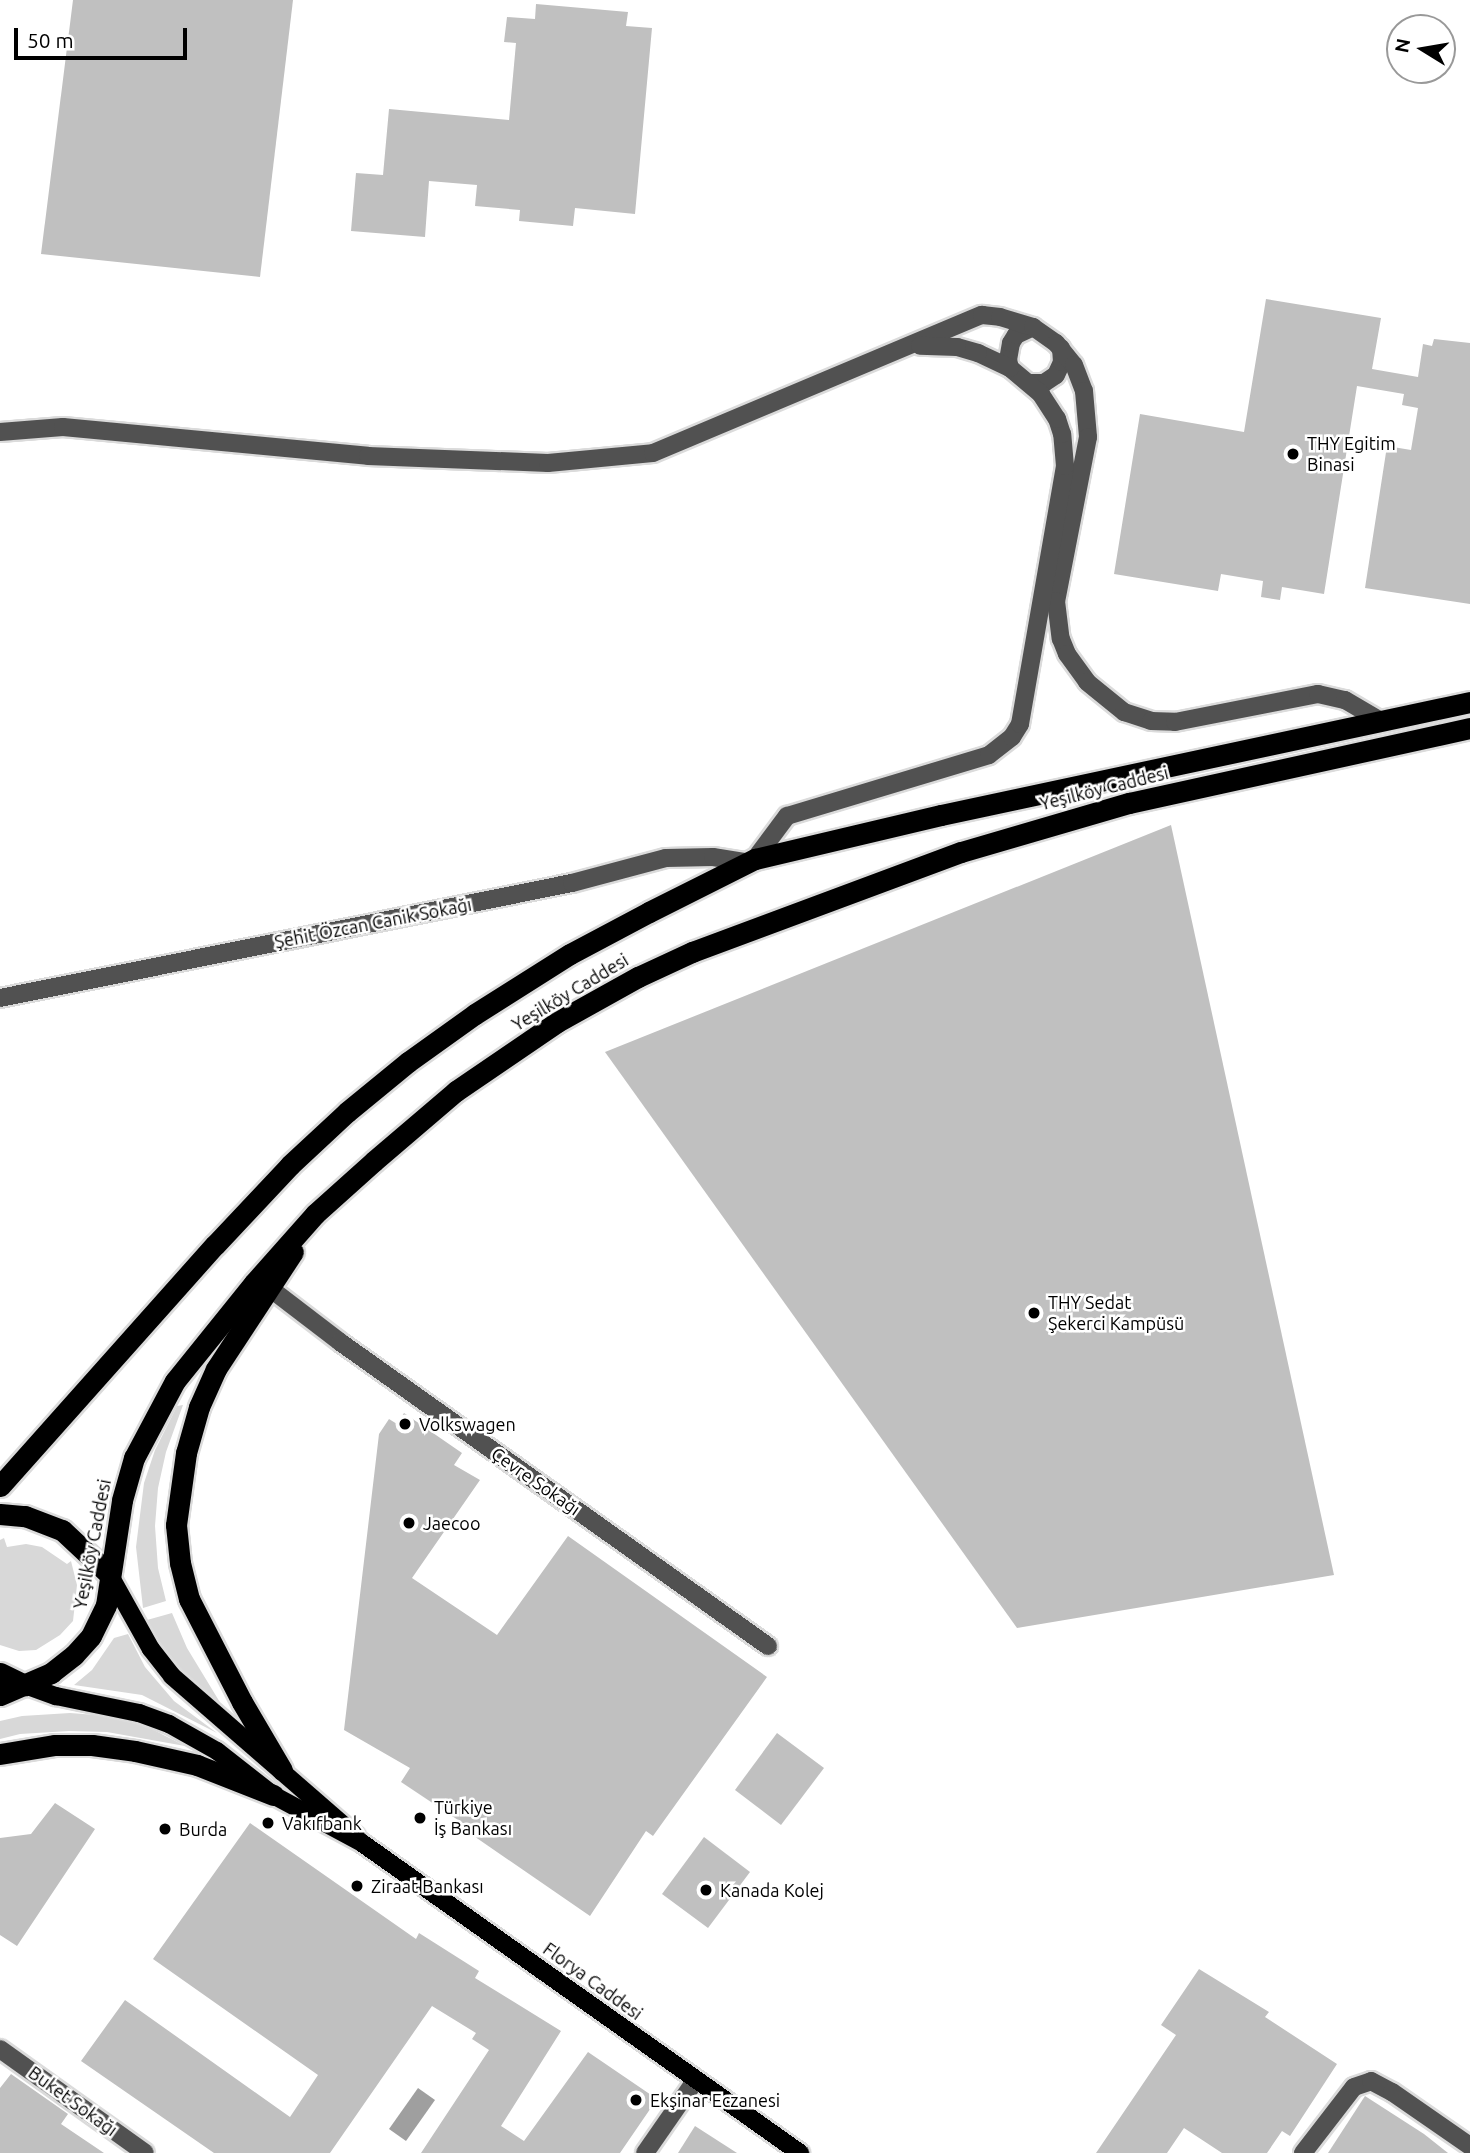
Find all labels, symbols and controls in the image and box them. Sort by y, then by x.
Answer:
scale bar [18,14,191,58]
north arrow [1386,14,1456,84]
text: 50 m [27,28,74,52]
text: N [1390,36,1415,54]
place label: THY Egitim Binasi [1307,433,1396,476]
marker: THY Egitim Binasi [1285,446,1301,462]
street label: Yeşilköy Caddesi [1037,762,1171,814]
street label: Şehit Özcan Canik Sokağı [273,893,473,953]
street label: Yeşilköy Caddesi [508,949,632,1035]
place label: THY Sedat Şekerci Kampüsü [1048,1292,1184,1334]
marker: THY Sedat Şekerci Kampüsü [1026,1305,1042,1321]
place label: Volkswagen [419,1413,516,1435]
marker: Volkswagen [397,1416,413,1432]
street label: Çevre Sokağı [487,1442,585,1520]
street label: Yeşilköy Caddesi [69,1477,115,1611]
place label: Jaecoo [423,1512,480,1534]
marker: Jaecoo [401,1515,417,1531]
place label: Türkiye İş Bankası [434,1797,512,1840]
marker: Türkiye İş Bankası [412,1810,428,1826]
place label: Vakıfbank [282,1812,362,1834]
marker: Vakıfbank [260,1815,276,1831]
place label: Burda [179,1818,227,1840]
marker: Burda [157,1821,173,1837]
place label: Ziraat Bankası [371,1875,484,1897]
marker: Ziraat Bankası [349,1878,365,1894]
place label: Kanada Kolej [720,1879,824,1901]
marker: Kanada Kolej [698,1882,714,1898]
street label: Florya Caddesi [539,1938,647,2024]
street label: Buket Sokağı [24,2062,122,2140]
place label: Ekşinar Eczanesi [650,2089,780,2111]
marker: Ekşinar Eczanesi [628,2092,644,2108]

